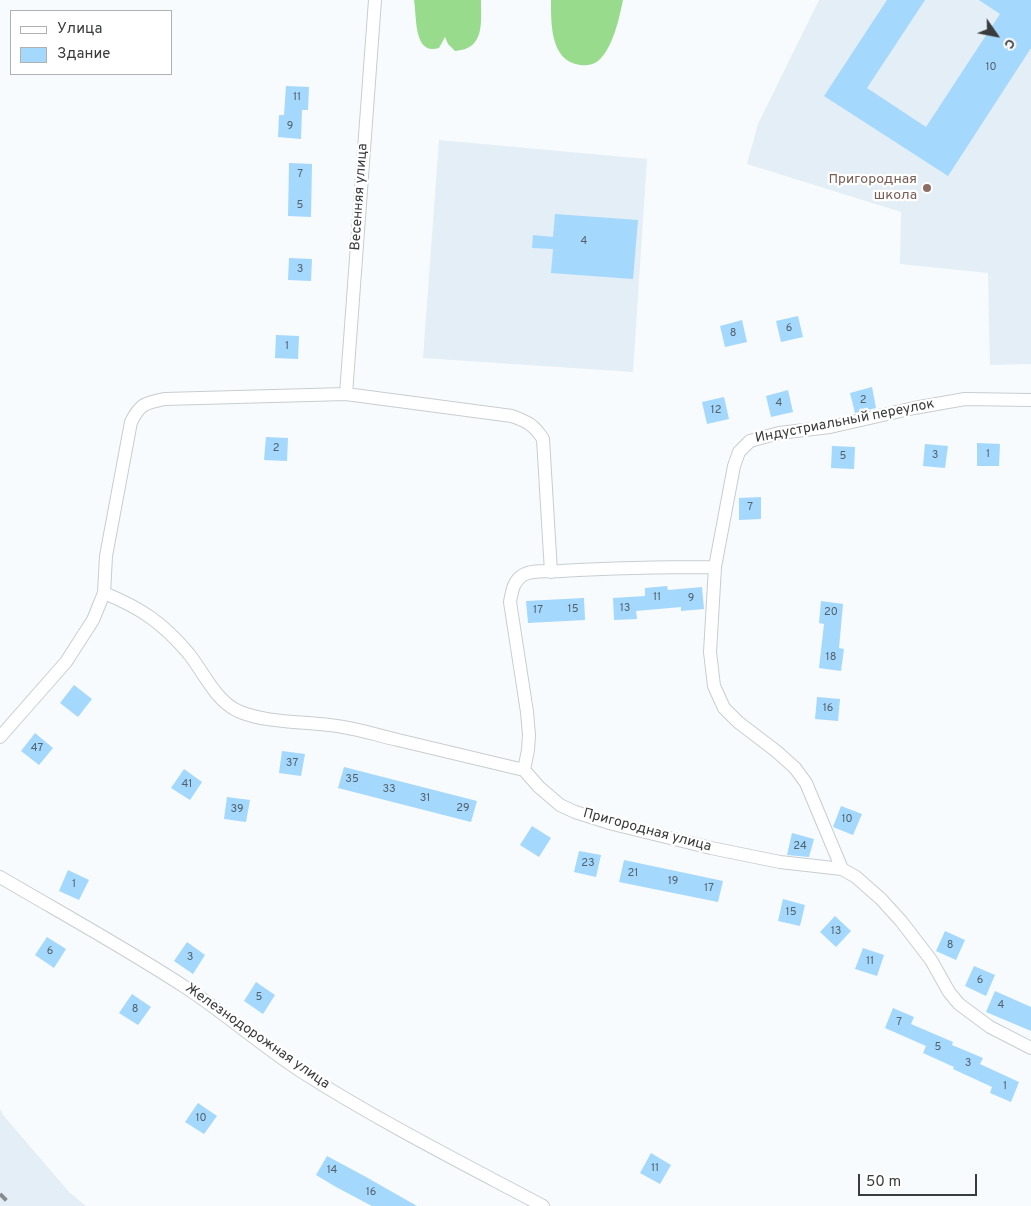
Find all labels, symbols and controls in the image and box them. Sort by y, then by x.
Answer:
legend [10,10,172,75]
north arrow [971,10,1021,60]
text: Улица [57,20,102,39]
text: С [999,35,1019,52]
text: Здание [57,45,110,64]
house number: 10 [985,61,997,75]
house number: 11 [293,91,301,105]
house number: 9 [287,120,293,134]
street label: Весенняя улица [348,143,372,251]
house number: 7 [297,168,303,182]
place label: Пригородная школа [828,172,917,204]
marker: Пригородная школа [921,182,933,194]
house number: 5 [297,199,303,213]
house number: 4 [581,235,587,249]
house number: 3 [297,263,303,277]
house number: 6 [786,322,792,336]
house number: 8 [730,327,736,341]
house number: 1 [285,340,289,354]
house number: 2 [860,394,866,408]
street label: Индустриальный переулок [754,396,936,448]
house number: 4 [776,397,782,411]
house number: 12 [711,404,721,418]
house number: 2 [273,442,279,456]
house number: 1 [986,448,990,462]
house number: 3 [932,449,938,463]
house number: 5 [840,450,846,464]
house number: 7 [747,501,753,515]
house number: 11 [653,591,661,605]
house number: 9 [688,592,694,606]
house number: 13 [620,602,630,616]
house number: 15 [568,603,578,617]
house number: 17 [533,604,543,618]
house number: 20 [824,606,838,620]
house number: 18 [826,651,836,665]
house number: 16 [823,702,833,716]
house number: 47 [31,742,43,756]
house number: 37 [286,757,298,771]
house number: 35 [345,773,359,787]
house number: 41 [182,778,192,792]
house number: 33 [382,783,396,797]
house number: 31 [420,792,430,806]
house number: 29 [456,802,470,816]
house number: 39 [231,803,243,817]
street label: Пригородная улица [581,806,713,856]
house number: 10 [841,813,853,827]
house number: 24 [793,840,807,854]
house number: 23 [581,857,595,871]
house number: 21 [628,867,638,881]
house number: 19 [668,875,678,889]
house number: 1 [72,878,76,892]
house number: 17 [704,882,714,896]
house number: 15 [786,906,796,920]
house number: 13 [831,925,841,939]
house number: 8 [947,939,953,953]
house number: 6 [47,945,53,959]
house number: 3 [187,951,193,965]
house number: 11 [866,955,874,969]
house number: 6 [977,974,983,988]
street label: Железнодорожная улица [182,981,332,1093]
house number: 5 [256,991,262,1005]
house number: 4 [998,999,1004,1013]
house number: 8 [132,1003,138,1017]
house number: 7 [896,1016,902,1030]
house number: 5 [935,1041,941,1055]
house number: 3 [965,1057,971,1071]
house number: 1 [1003,1080,1007,1094]
house number: 10 [195,1112,207,1126]
house number: 11 [651,1162,659,1176]
house number: 14 [327,1164,337,1178]
scale bar [861,1164,980,1196]
text: 50 m [866,1173,901,1192]
house number: 16 [366,1186,376,1200]

